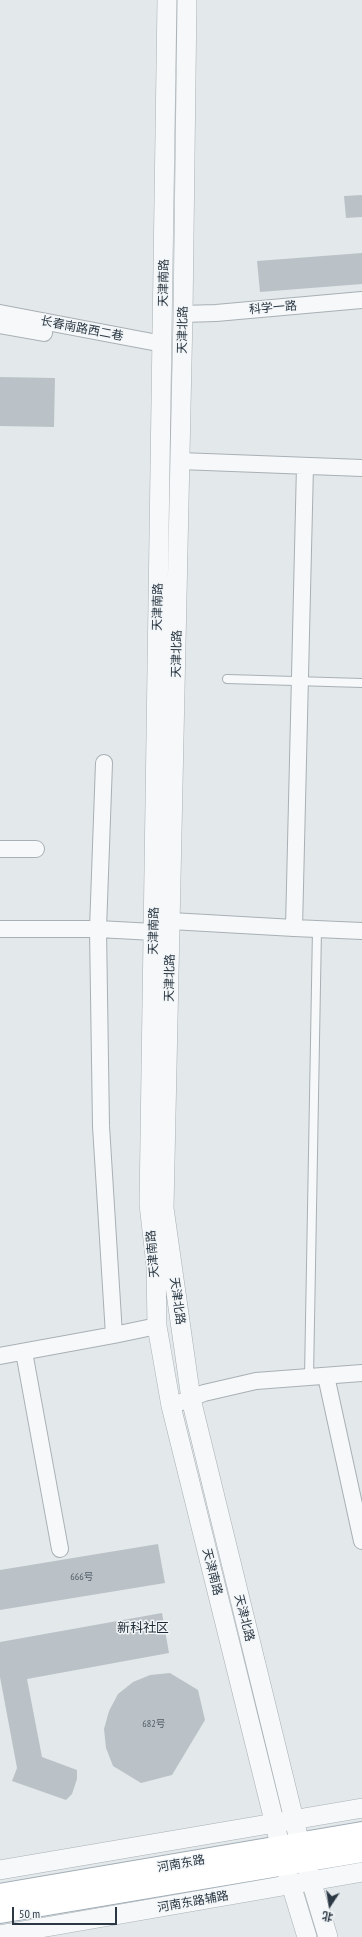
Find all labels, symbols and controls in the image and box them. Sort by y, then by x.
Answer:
street label: 天津南路 [156,259,172,307]
street label: 科学一路 [248,299,298,317]
street label: 天津北路 [175,306,191,354]
street label: 长春南路西二巷 [39,314,125,344]
street label: 天津南路 [150,583,166,631]
street label: 天津北路 [169,630,185,678]
street label: 天津南路 [146,907,162,955]
street label: 天津北路 [162,954,178,1002]
street label: 天津南路 [144,1229,162,1279]
street label: 天津北路 [167,1276,187,1326]
street label: 天津南路 [199,1547,225,1597]
house number: 666号 [70,1571,94,1583]
street label: 天津北路 [231,1593,257,1643]
district label: 新科社区 [117,1620,169,1636]
house number: 682号 [142,1718,166,1730]
street label: 河南东路 [156,1853,206,1875]
north arrow [310,1885,350,1925]
street label: 河南东路辅路 [156,1889,230,1915]
scale bar [14,1899,119,1925]
text: 50 m [19,1906,40,1921]
text: 北 [321,1909,334,1925]

